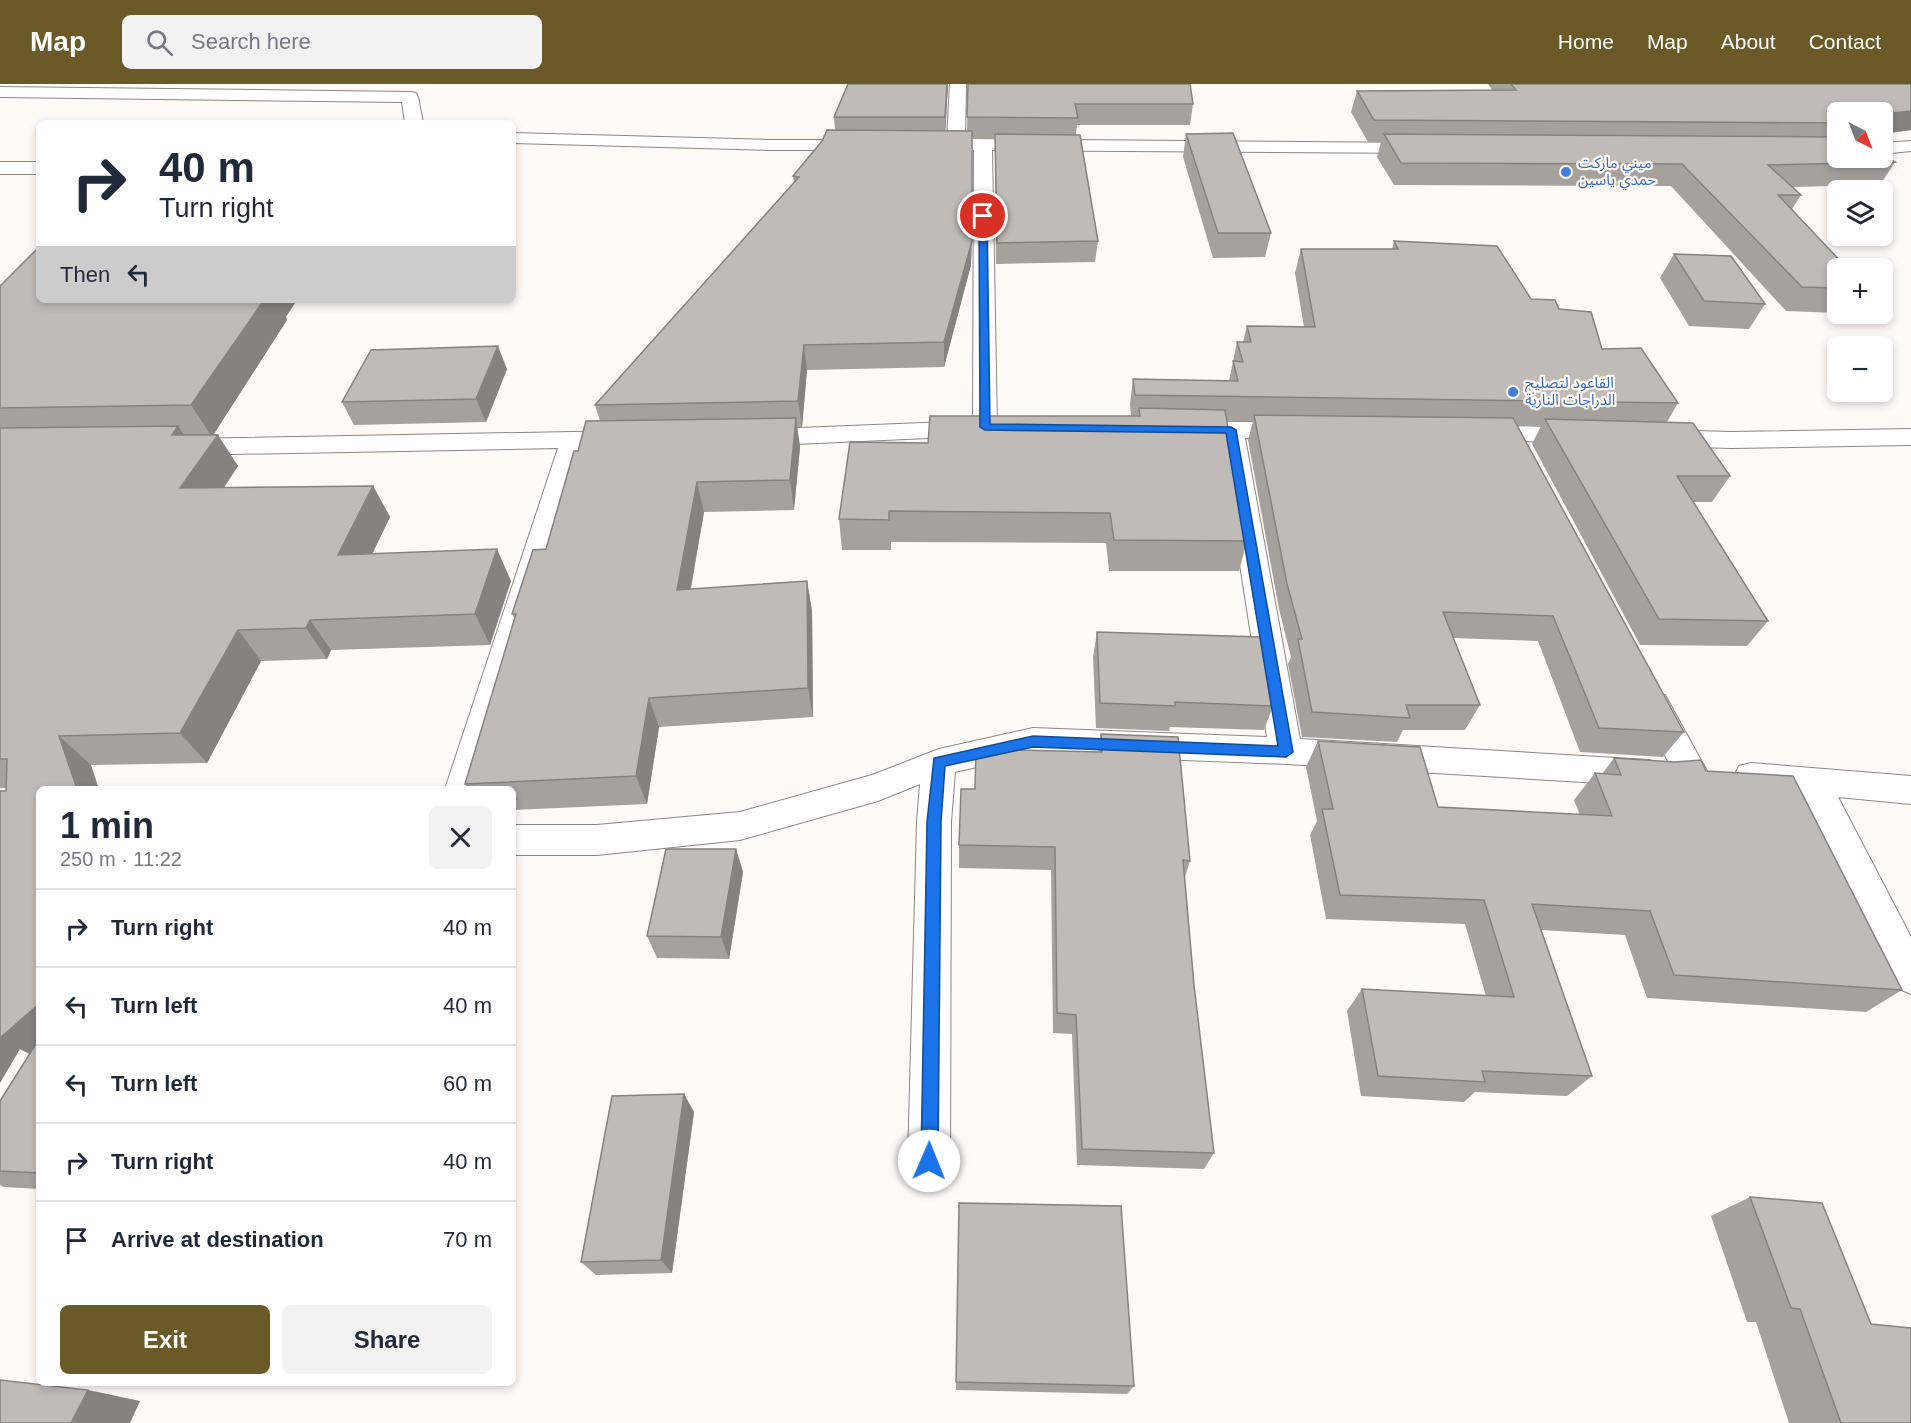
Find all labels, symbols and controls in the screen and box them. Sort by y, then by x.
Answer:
search box [122,15,542,69]
text: Map [30,26,86,57]
icon: search [143,26,176,59]
text: Search here [191,29,311,54]
text: Home [1558,30,1614,53]
text: Map [1647,30,1688,53]
text: About [1721,30,1776,53]
text: Contact [1809,30,1881,53]
north arrow [1827,102,1893,168]
map controls [1827,102,1893,402]
icon: right [60,144,138,222]
text: 40 m [159,144,255,191]
place label: ميني ماركت حمدي ياسين [1578,154,1656,191]
marker: ميني ماركت حمدي ياسين [1559,165,1573,179]
button: layers [1827,180,1893,246]
pin [957,190,1008,241]
text: Turn right [159,193,274,223]
icon: arrive [966,199,999,232]
icon: left [122,258,155,291]
button: + [1827,258,1893,324]
text: Then [60,262,110,287]
button: − [1827,336,1893,402]
place label: القاعود لتصليح الدراجات النارية [1525,374,1615,409]
marker: القاعود لتصليح الدراجات النارية [1506,385,1520,399]
text: 1 min [60,805,154,846]
button: close [429,806,492,869]
text: 250 m · 11:22 [60,848,182,870]
icon: right [60,912,93,945]
text: Turn right [111,915,213,940]
text: 40 m [443,915,492,940]
icon: left [60,990,93,1023]
text: Turn left [111,993,197,1018]
text: 40 m [443,993,492,1018]
icon: left [60,1068,93,1101]
text: Turn left [111,1071,197,1096]
text: 60 m [443,1071,492,1096]
position arrow [897,1129,961,1193]
icon: right [60,1146,93,1179]
text: Turn right [111,1149,213,1174]
text: 40 m [443,1149,492,1174]
icon: arrive [60,1224,93,1257]
text: Arrive at destination [111,1227,324,1252]
text: 70 m [443,1227,492,1252]
button: Exit [60,1305,270,1374]
button: Share [282,1305,492,1374]

